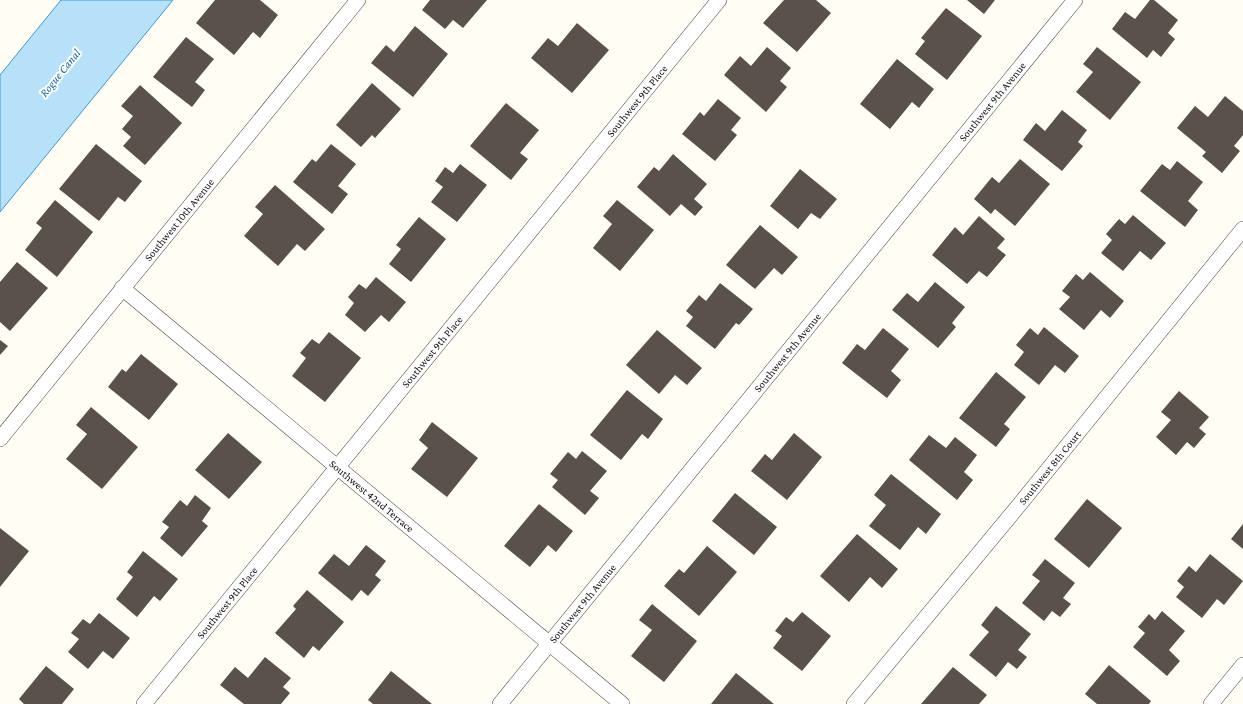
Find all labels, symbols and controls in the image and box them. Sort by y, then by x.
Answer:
water label: Rogue Canal [37,46,84,100]
street label: Southwest 9th Avenue [956,59,1028,143]
street label: Southwest 9th Place [604,62,670,139]
street label: Southwest 10th Avenue [142,176,216,263]
street label: Southwest 9th Avenue [751,310,823,394]
street label: Southwest 9th Place [399,313,465,390]
street label: Southwest 8th Court [1016,428,1083,507]
street label: Southwest 42nd Terrace [327,457,417,534]
street label: Southwest 9th Avenue [546,561,618,645]
street label: Southwest 9th Place [194,564,260,641]

